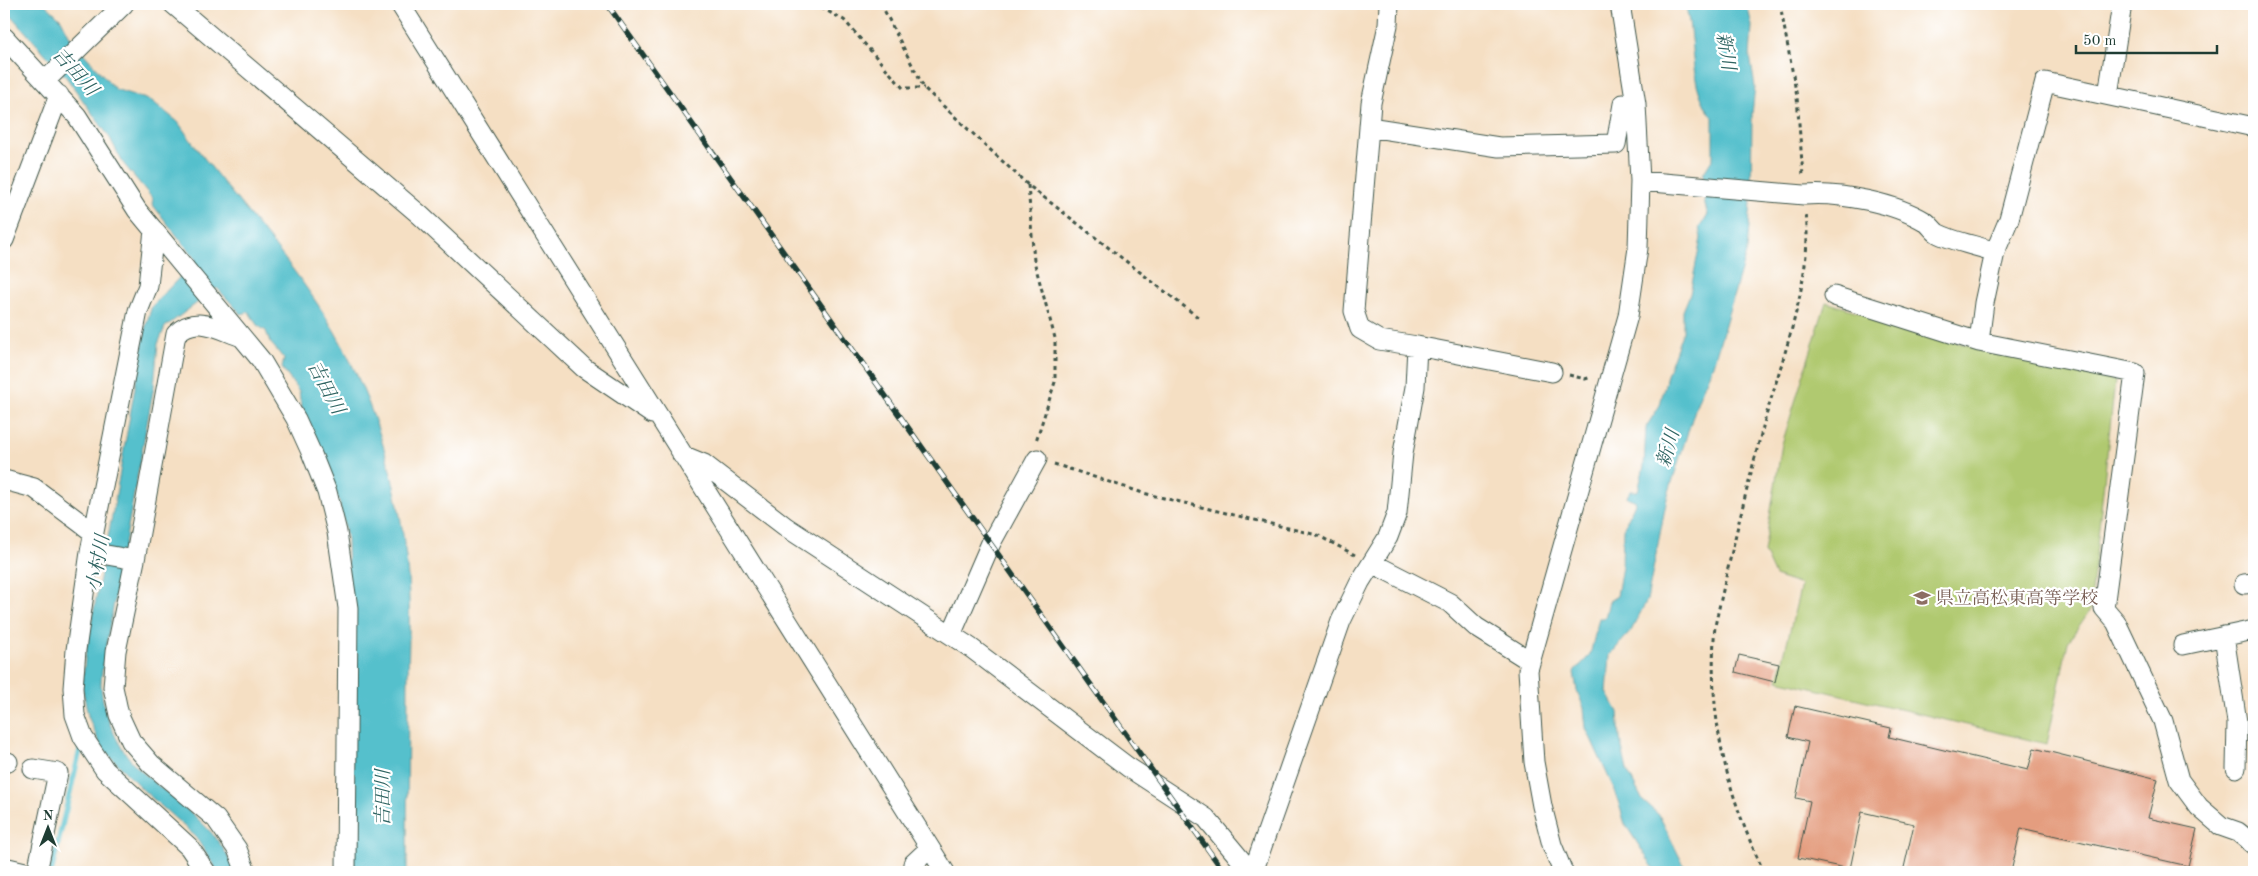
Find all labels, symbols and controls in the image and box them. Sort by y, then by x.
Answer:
scale bar [2076,22,2217,54]
water label: 新川 [1712,31,1739,74]
text: 50 m [2083,34,2117,49]
water label: 吉田川 [48,44,103,102]
water label: 吉田川 [303,358,349,420]
water label: 新川 [1653,425,1684,470]
water label: 小村川 [83,531,114,593]
school or university icon: 県立高松東高等学校 [1912,588,1932,608]
place label: 県立高松東高等学校 [1936,588,2098,608]
water label: 吉田川 [373,768,394,827]
north arrow [22,804,72,854]
text: N [43,809,54,823]

